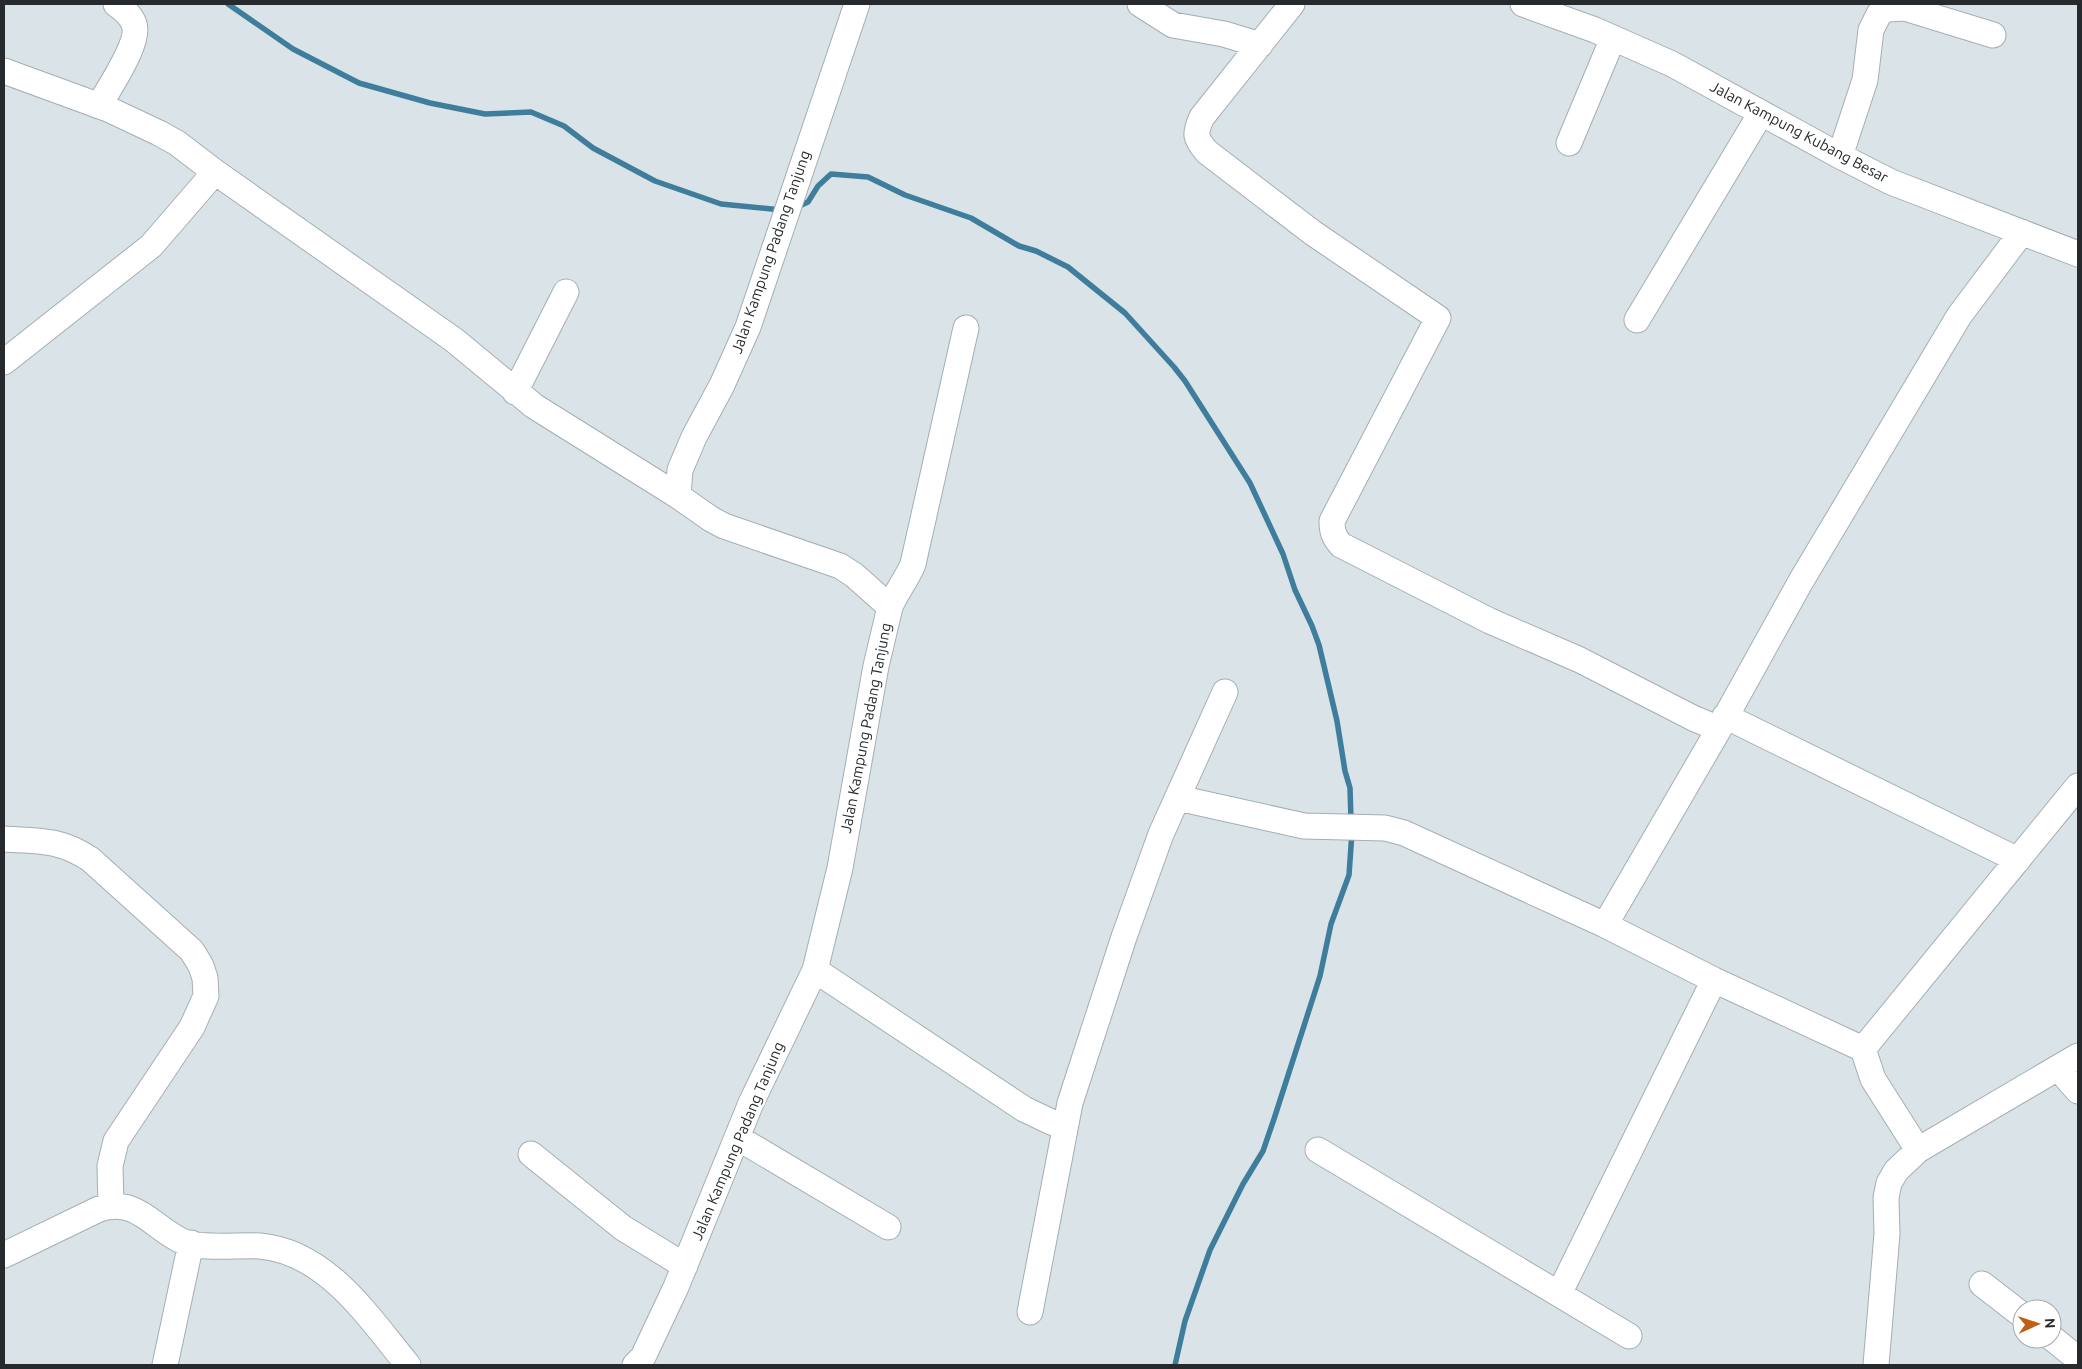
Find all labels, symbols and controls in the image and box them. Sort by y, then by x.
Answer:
street label: Jalan Kampung Kubang Besar [1707,77,1891,186]
street label: Jalan Kampung Padang Tanjung [728,148,813,356]
street label: Jalan Kampung Padang Tanjung [837,621,894,834]
street label: Jalan Kampung Padang Tanjung [688,1039,787,1242]
north arrow [2012,1299,2062,1349]
text: N [2042,1318,2058,1329]

